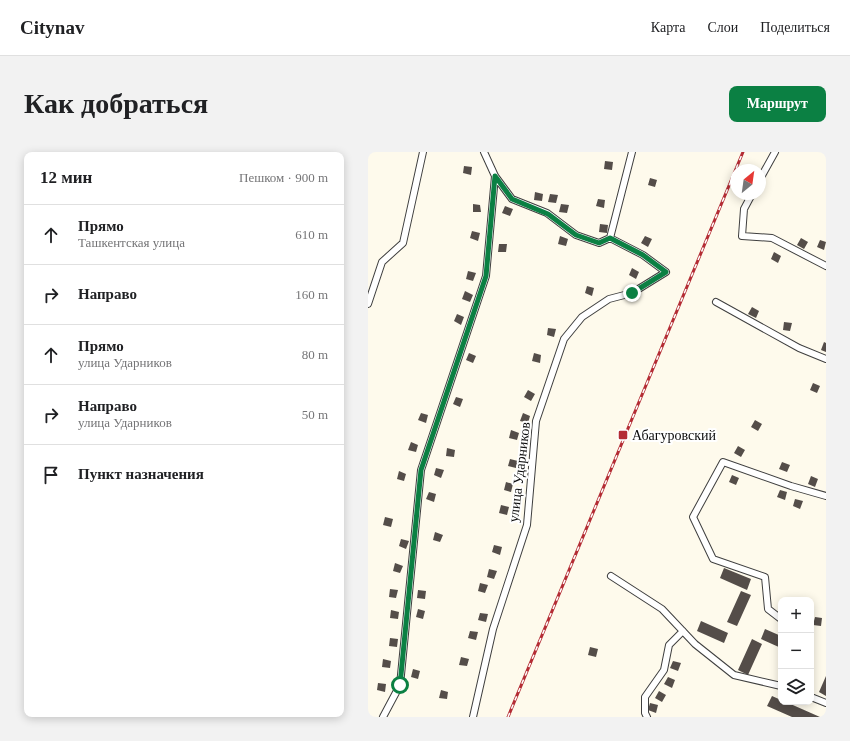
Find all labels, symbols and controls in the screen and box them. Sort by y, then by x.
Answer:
text: Citynav [20,17,84,38]
text: Карта [651,20,685,35]
text: Слои [707,20,738,35]
text: Поделиться [760,20,830,35]
button: Маршрут [729,86,826,122]
text: Как добраться [24,88,208,119]
north arrow [730,164,766,200]
text: 12 мин [40,168,92,187]
text: Пешком · 900 m [239,170,328,185]
text: Прямо [78,218,124,234]
icon: ahead [40,224,62,246]
text: 610 m [295,227,328,242]
text: Ташкентская улица [78,235,185,250]
icon: right [40,284,62,306]
route end [623,284,641,302]
text: Направо [78,286,137,302]
text: 160 m [295,287,328,302]
text: Прямо [78,338,124,354]
icon: ahead [40,344,62,366]
text: 80 m [302,347,328,362]
text: улица Ударников [78,355,172,370]
text: Направо [78,398,137,414]
icon: right [40,404,62,426]
text: 50 m [302,407,328,422]
text: улица Ударников [78,415,172,430]
street label: улица Ударников [506,421,533,523]
place label: Абагуровский [632,428,717,443]
marker: Абагуровский [617,429,629,441]
icon: arrive [40,464,62,486]
text: Пункт назначения [78,466,204,482]
map controls [778,597,814,705]
button: + [778,597,814,633]
button: − [778,633,814,669]
button: layers [778,669,814,705]
route start [391,676,409,694]

